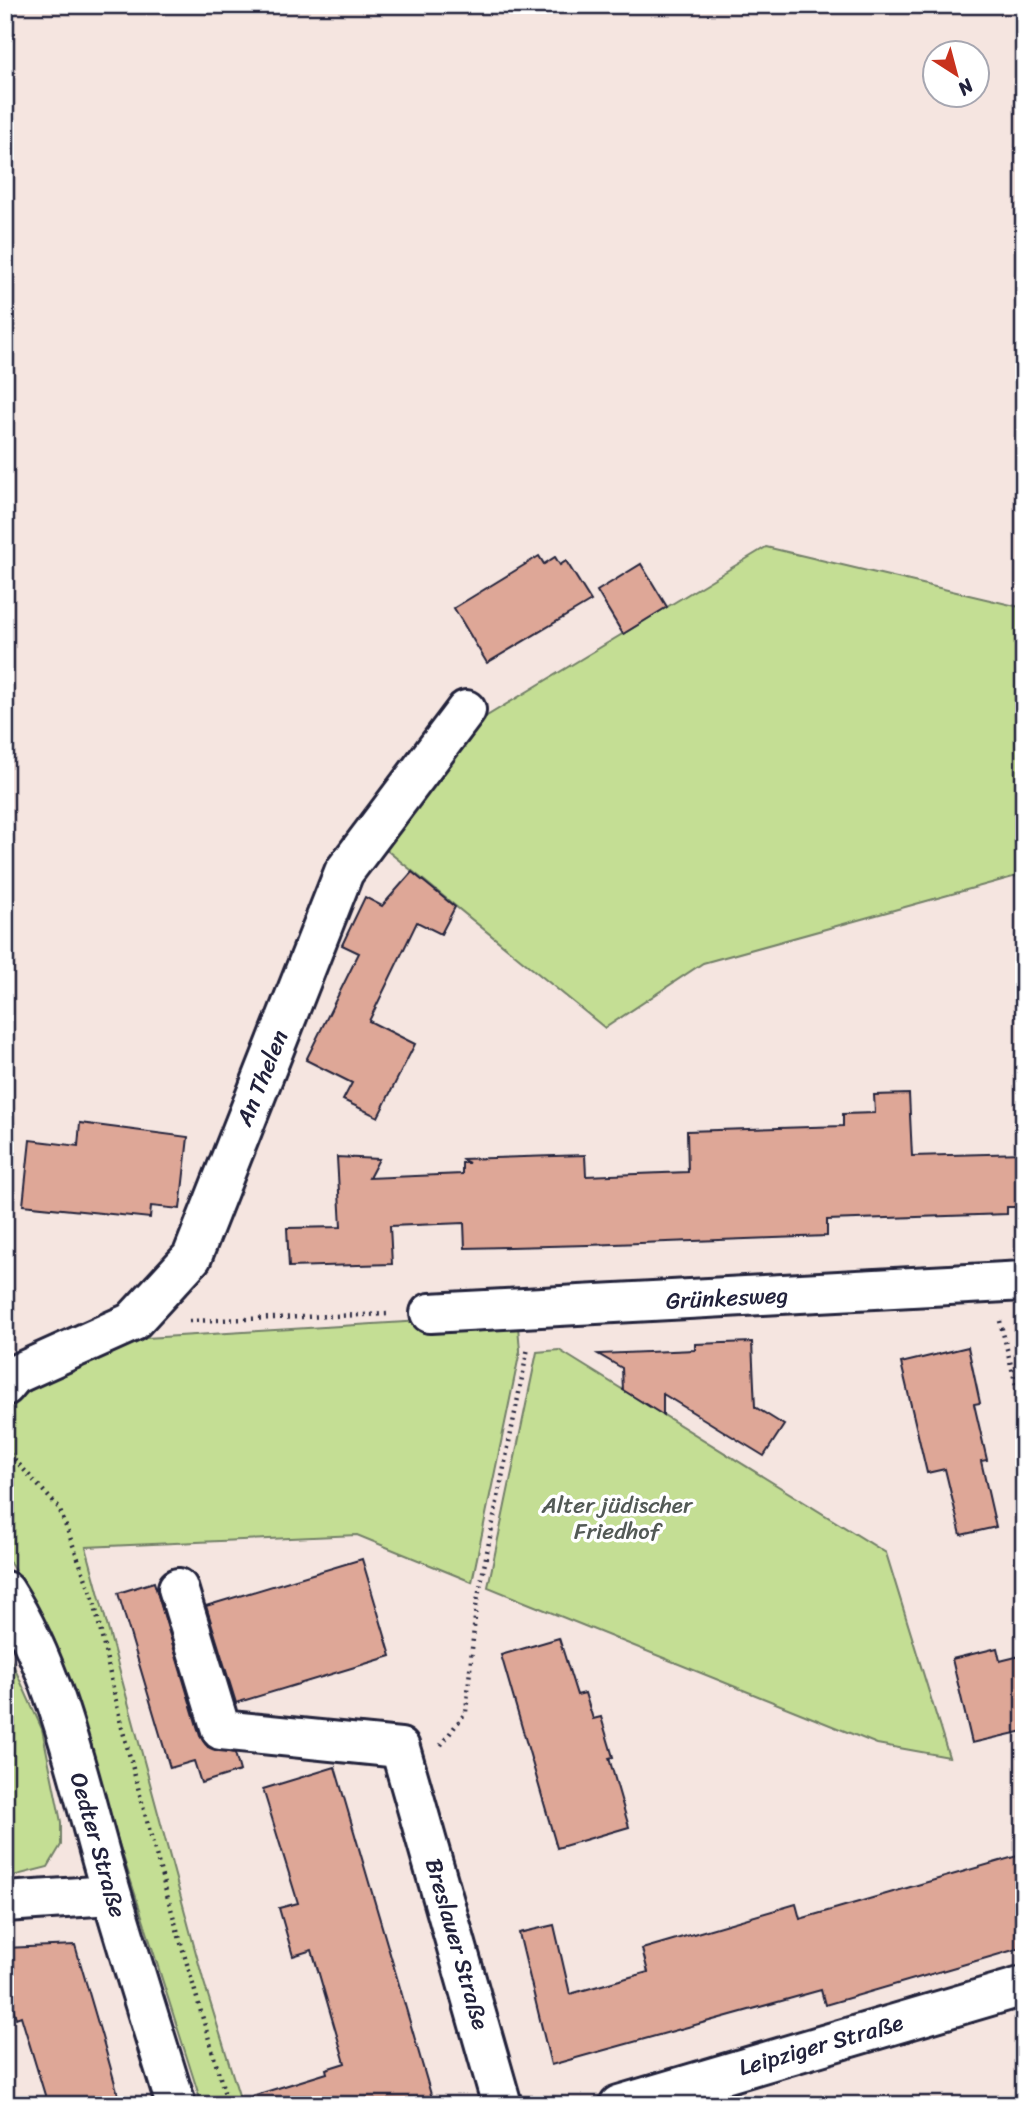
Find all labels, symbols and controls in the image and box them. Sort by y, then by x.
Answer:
north arrow [920,38,990,108]
text: N [950,70,982,105]
street label: An Thelen [224,1024,300,1133]
street label: Grünkesweg [665,1274,789,1322]
park label: Alter jüdischer Friedhof [541,1485,694,1552]
street label: Oedter Straße [58,1768,138,1923]
street label: Breslauer Straße [413,1854,501,2034]
street label: Leipziger Straße [734,2002,908,2088]

